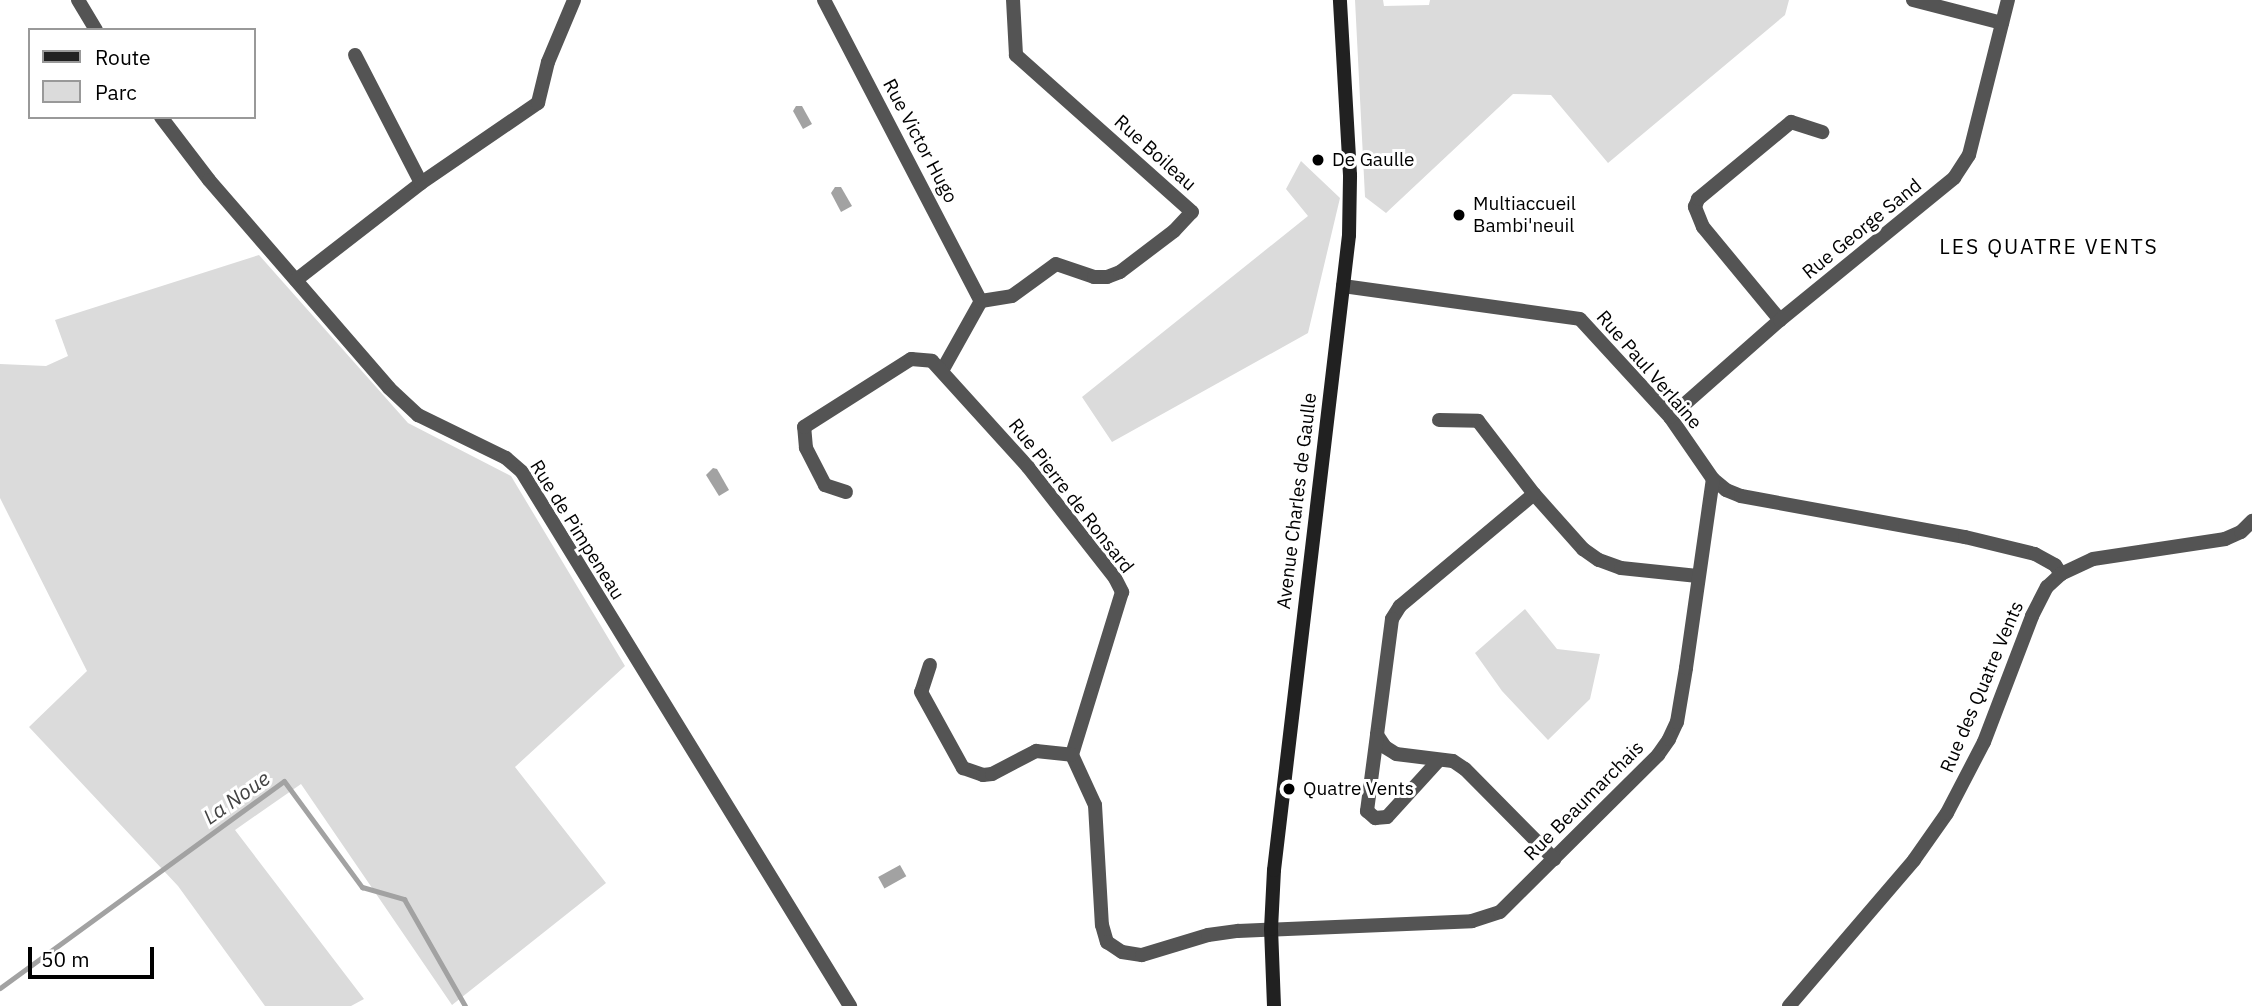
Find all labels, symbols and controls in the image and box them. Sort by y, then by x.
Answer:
legend [28,28,256,119]
text: Route [95,43,151,71]
street label: Rue Victor Hugo [878,75,962,207]
text: Parc [95,78,137,106]
street label: Rue Boileau [1109,110,1201,196]
place label: De Gaulle [1332,149,1414,171]
marker: De Gaulle [1310,152,1326,168]
street label: Rue George Sand [1798,174,1926,284]
place label: Multiaccueil Bambi'neuil [1473,193,1576,237]
marker: Multiaccueil Bambi'neuil [1451,207,1467,223]
district label: LES QUATRE VENTS [1941,233,2157,259]
street label: Rue Paul Verlaine [1591,306,1707,434]
street label: Avenue Charles de Gaulle [1272,392,1322,610]
street label: Rue Pierre de Ronsard [1004,414,1138,578]
street label: Rue de Pimpeneau [525,456,629,604]
street label: Rue des Quatre Vents [1936,598,2028,776]
street label: Rue Beaumarchais [1519,736,1649,866]
water label: La Noue [198,765,274,829]
place label: Quatre Vents [1303,778,1414,800]
marker: Quatre Vents [1281,781,1297,797]
scale bar [32,932,158,976]
text: 50 m [41,945,90,973]

